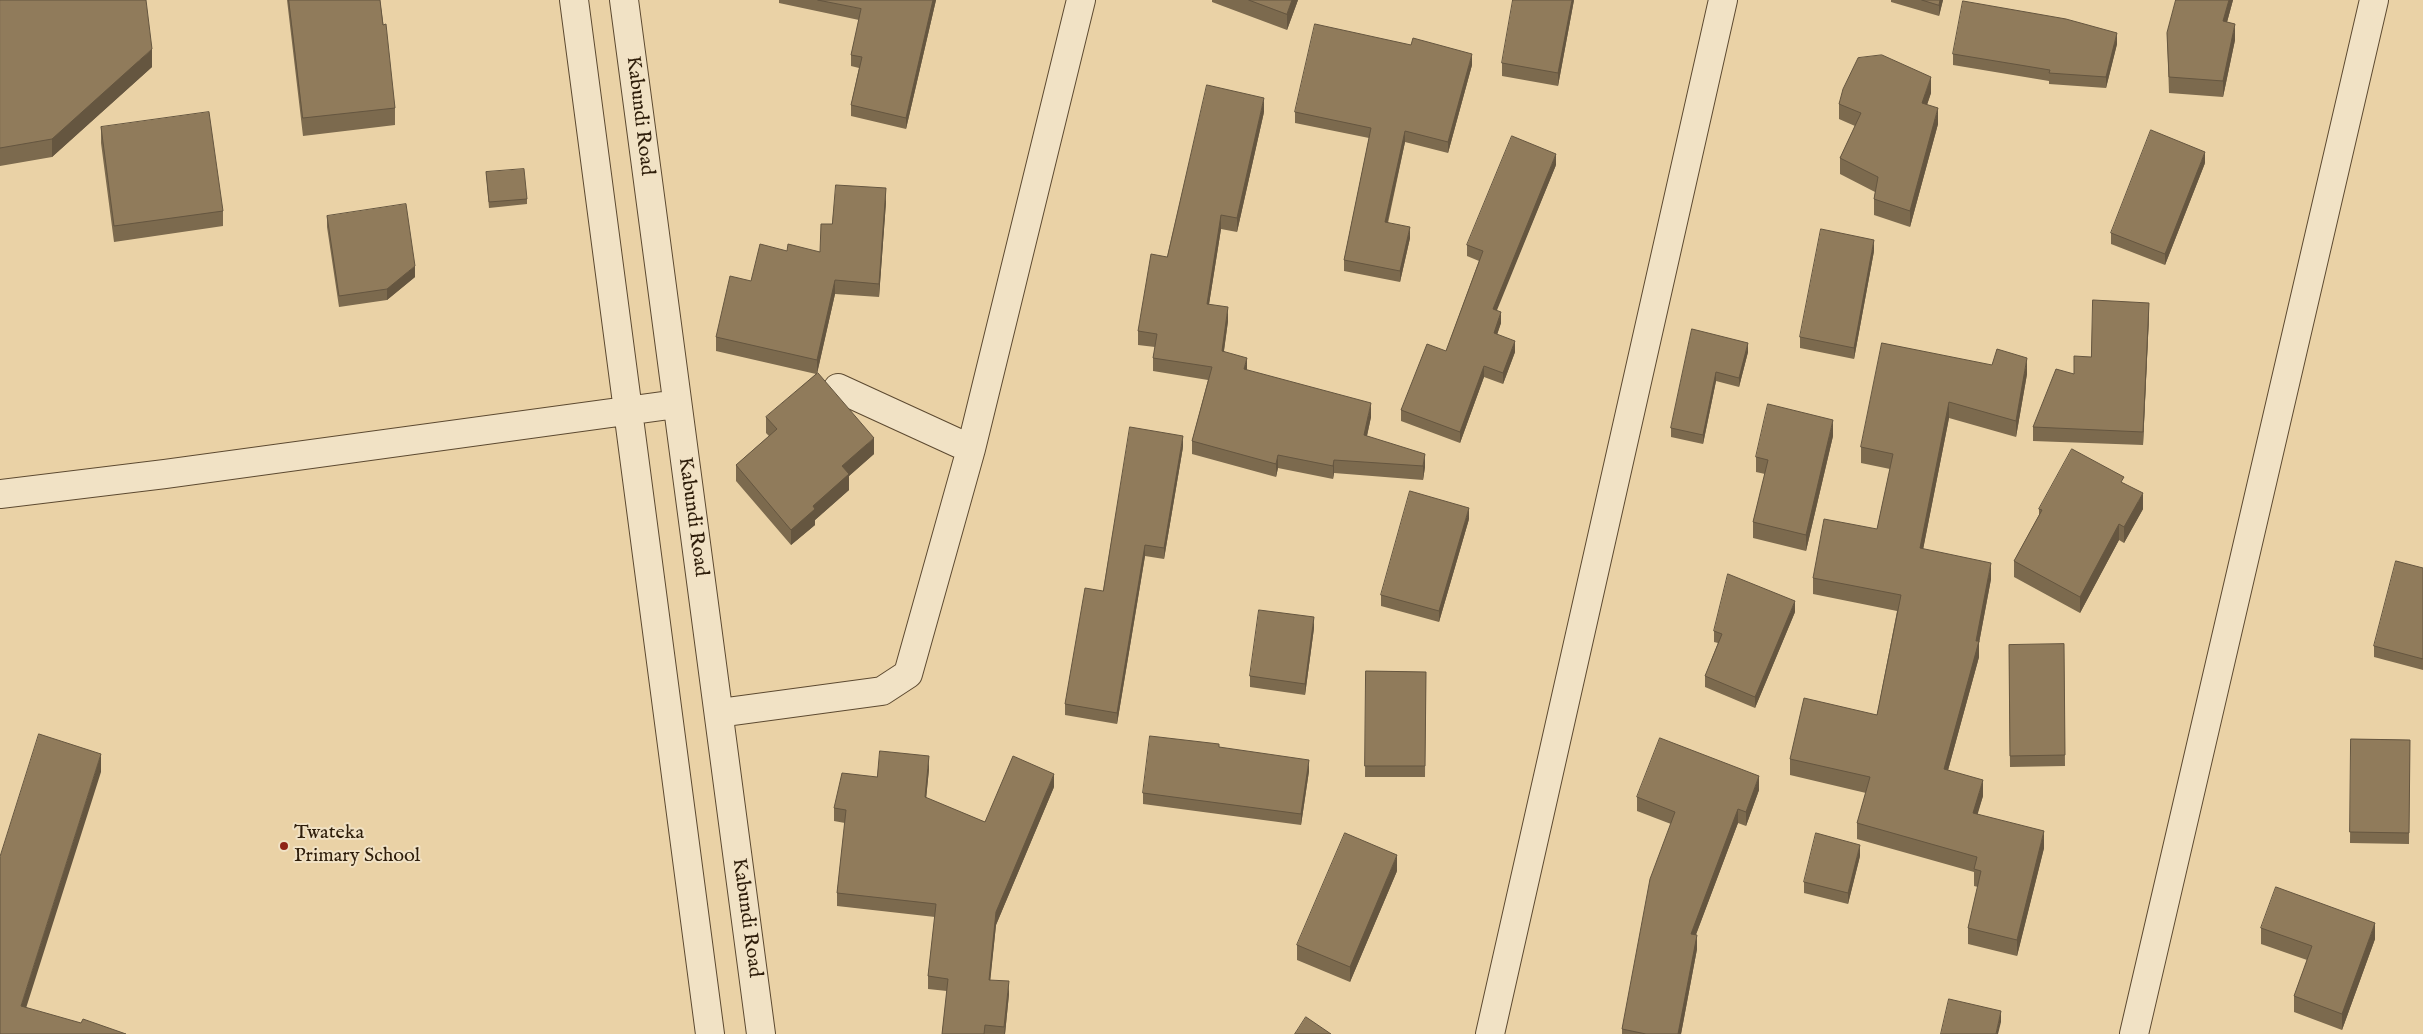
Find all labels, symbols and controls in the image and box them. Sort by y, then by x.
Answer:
street label: Kabundi Road [620,55,658,177]
street label: Kabundi Road [672,456,712,578]
place label: Twateka Primary School [294,822,420,869]
marker: Twateka Primary School [278,840,290,852]
street label: Kabundi Road [726,857,766,979]

